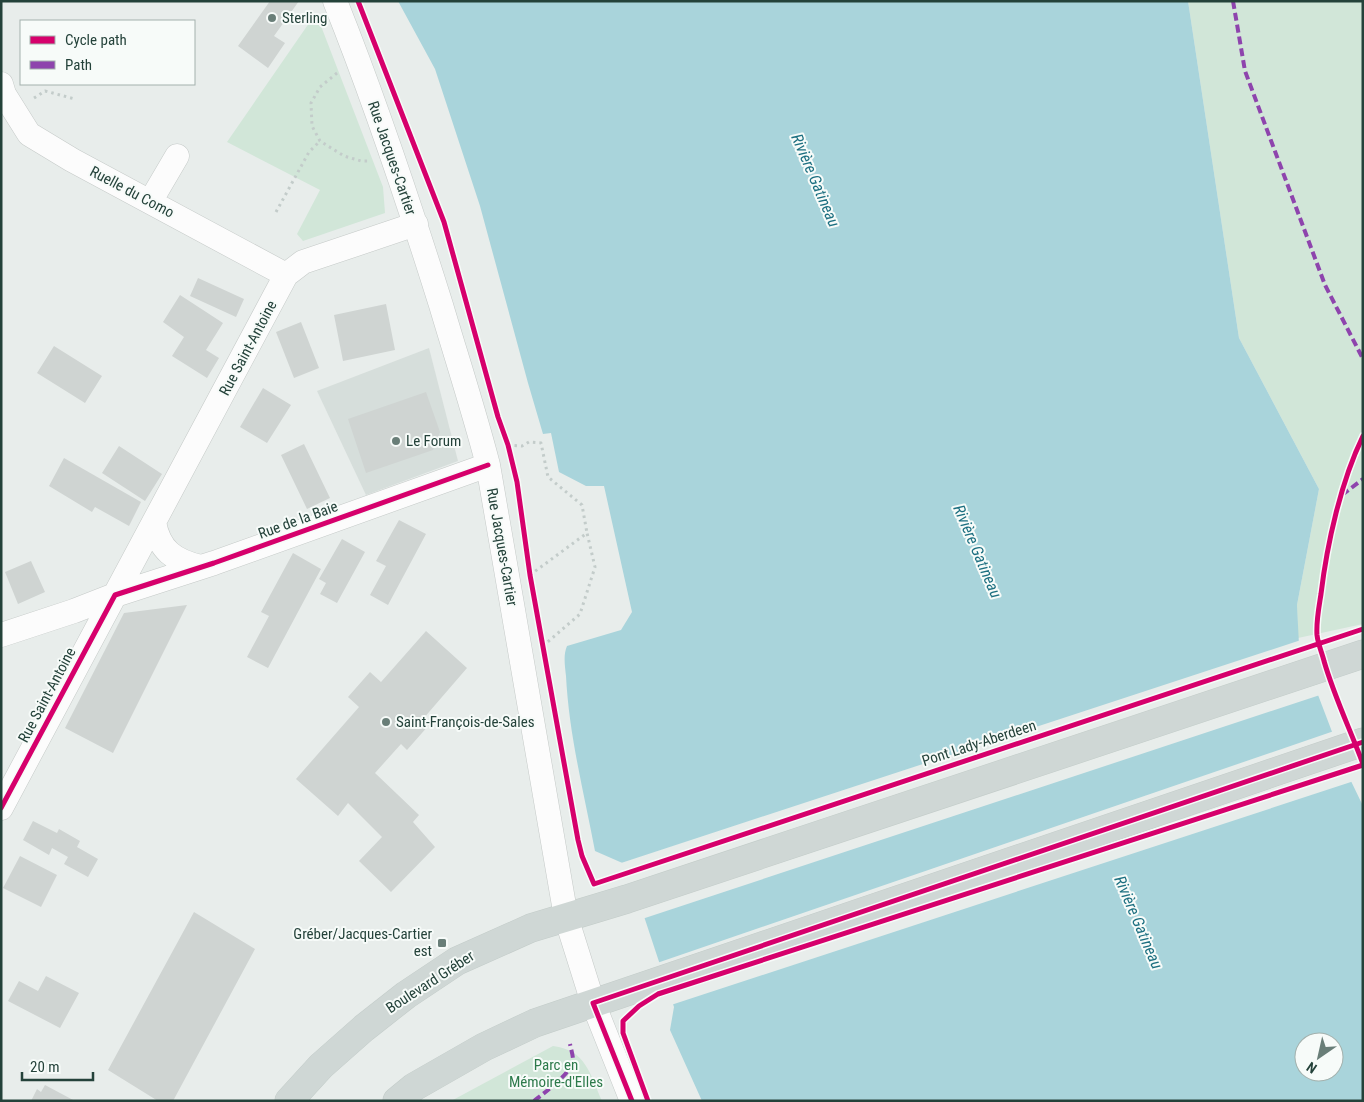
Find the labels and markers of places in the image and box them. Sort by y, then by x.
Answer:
place label: Sterling [282,9,327,27]
marker: Sterling [266,12,278,24]
place label: Le Forum [406,432,461,450]
marker: Le Forum [390,435,402,447]
place label: Saint-François-de-Sales [396,713,535,731]
marker: Saint-François-de-Sales [380,716,392,728]
place label: Gréber/Jacques-Cartier est [293,925,432,960]
marker: Gréber/Jacques-Cartier est [436,937,448,949]

